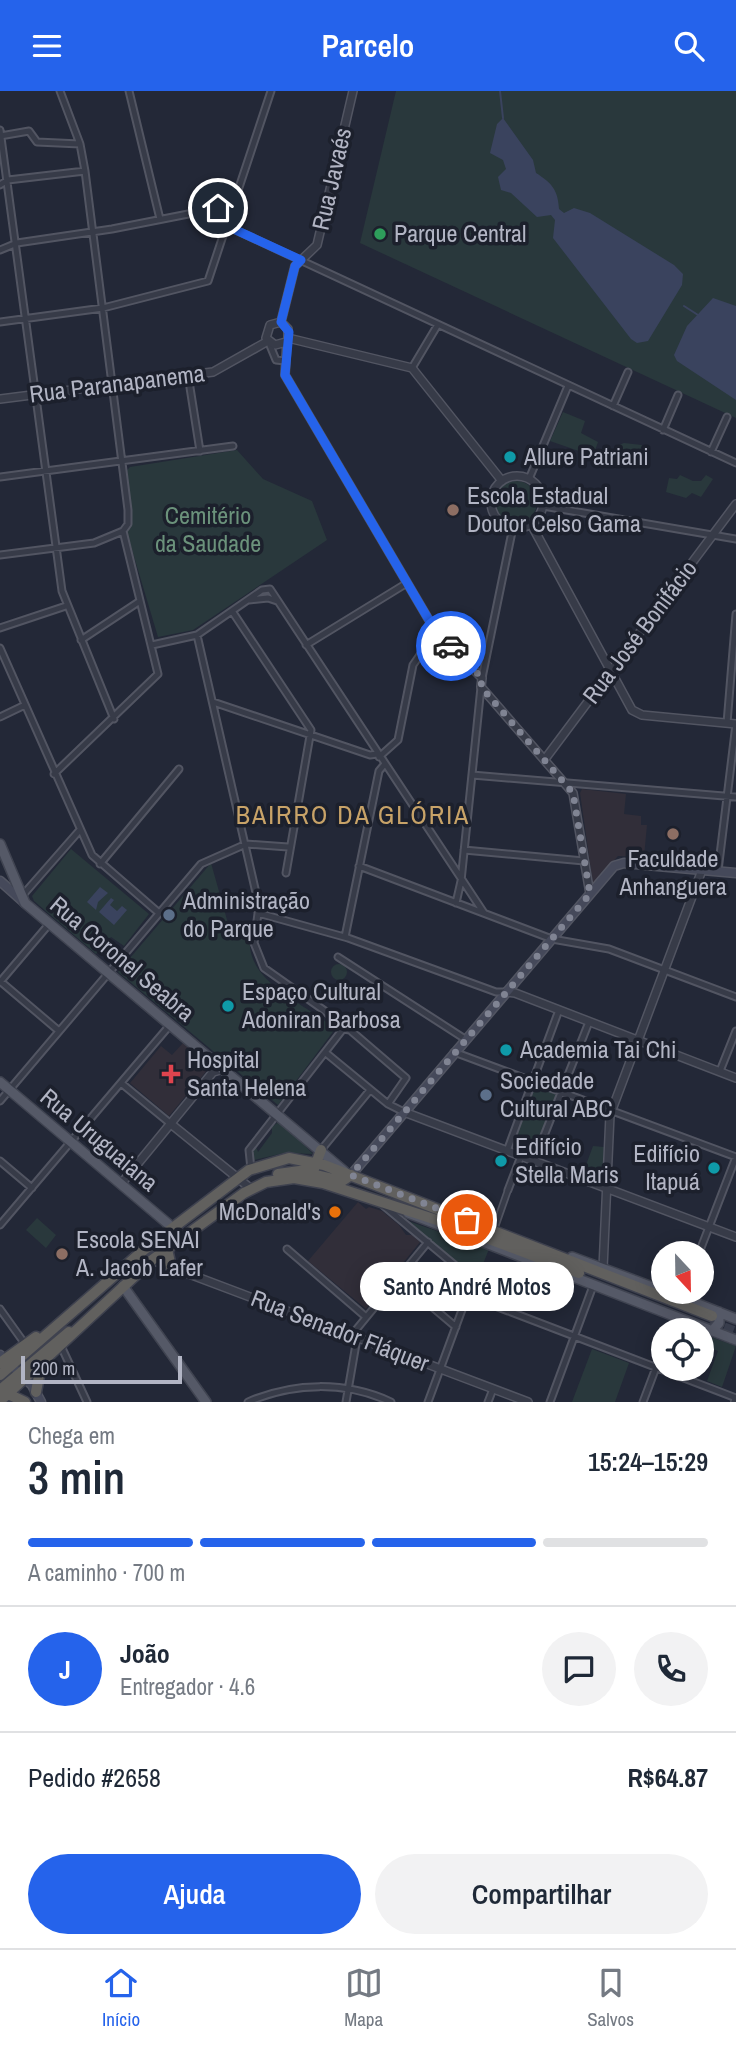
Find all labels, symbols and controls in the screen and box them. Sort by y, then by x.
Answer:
text: Parcelo [322,24,414,67]
icon: menu [28,27,66,65]
icon: search [670,27,708,65]
street label: Rua Javaés [304,125,358,233]
pin [188,178,248,238]
icon: home [199,189,237,227]
place label: Parque Central [394,217,526,249]
marker: Parque Central [372,226,388,242]
street label: Rua Paranapanema [28,356,206,410]
place label: Allure Patriani [523,440,649,472]
marker: Allure Patriani [502,449,518,465]
place label: Escola Estadual Doutor Celso Gama [467,479,641,539]
park label: Cemitério da Saudade [155,499,261,559]
marker: Escola Estadual Doutor Celso Gama [445,502,461,518]
street label: Rua José Bonifácio [575,553,704,710]
courier [416,611,486,681]
icon: car [432,627,470,665]
district label: BAIRRO DA GLÓRIA [236,797,470,832]
marker: Faculdade Anhanguera [665,826,681,842]
place label: Faculdade Anhanguera [618,842,727,902]
place label: Administração do Parque [182,884,310,944]
street label: Rua Coronel Seabra [44,888,202,1028]
marker: Administração do Parque [161,907,177,923]
place label: Espaço Cultural Adoniran Barbosa [241,975,401,1035]
marker: Espaço Cultural Adoniran Barbosa [220,998,236,1014]
place label: Academia Tai Chi [519,1033,676,1065]
marker: Academia Tai Chi [498,1042,514,1058]
place label: Hospital Santa Helena [187,1043,306,1103]
marker: Hospital Santa Helena [161,1064,181,1084]
place label: Sociedade Cultural ABC [500,1064,613,1124]
street label: Rua Uruguaiana [34,1081,165,1198]
marker: Sociedade Cultural ABC [478,1087,494,1103]
place label: Edifício Stella Maris [515,1130,619,1190]
place label: Edifício Itapuá [633,1137,700,1197]
marker: Edifício Stella Maris [493,1153,509,1169]
marker: Edifício Itapuá [706,1160,722,1176]
pin [437,1190,497,1250]
place label: McDonald's [219,1195,321,1227]
icon: bag [448,1201,486,1239]
marker: McDonald's [327,1204,343,1220]
place label: Escola SENAI A. Jacob Lafer [75,1223,203,1283]
north arrow [651,1241,714,1304]
map controls [651,1241,714,1381]
marker: Escola SENAI A. Jacob Lafer [54,1246,70,1262]
callout: Santo André Motos [360,1262,574,1311]
text: Santo André Motos [383,1271,551,1302]
street label: Rua Senador Fláquer [247,1281,434,1379]
button: locate [651,1318,714,1381]
scale bar [21,1353,182,1385]
text: 200 m [32,1355,75,1381]
text: Chega em [28,1420,115,1451]
text: 15:24–15:29 [588,1444,708,1479]
text: 3 min [28,1446,125,1508]
text: A caminho · 700 m [28,1557,185,1588]
button: chat [542,1632,616,1706]
button: phone [634,1632,708,1706]
text: João [120,1636,170,1671]
text: J [59,1652,71,1687]
text: Entregador · 4.6 [120,1671,255,1702]
text: Pedido #2658 [28,1760,161,1795]
text: R$64.87 [627,1760,708,1795]
button: Ajuda [28,1854,361,1934]
button: Compartilhar [375,1854,708,1934]
tab: Início [102,1964,140,2032]
tab: Mapa [344,1964,383,2032]
tab: Salvos [587,1964,634,2032]

